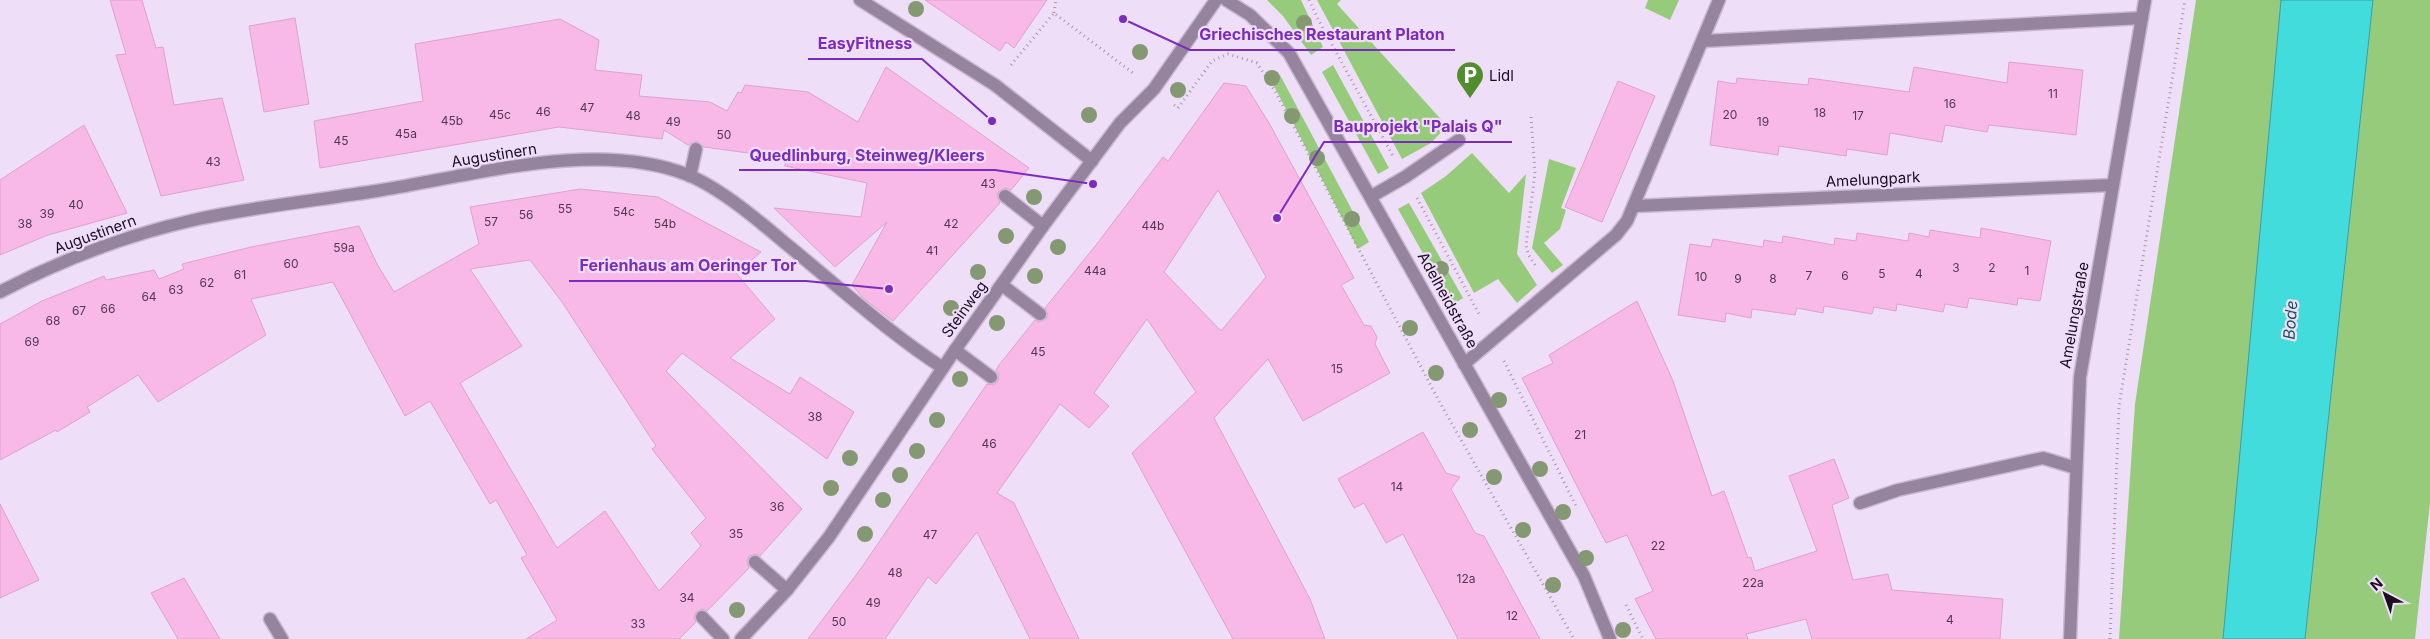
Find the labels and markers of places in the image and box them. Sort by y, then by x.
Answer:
callout: Griechisches Restaurant Platon [1190,19,1455,50]
callout: EasyFitness [808,28,922,59]
parking icon: Lidl [1455,60,1485,99]
place label: Lidl [1489,66,1514,85]
callout: Bauprojekt "Palais Q" [1324,111,1512,142]
callout: Quedlinburg, Steinweg/Kleers [739,139,995,170]
callout: Ferienhaus am Oeringer Tor [569,250,806,281]

